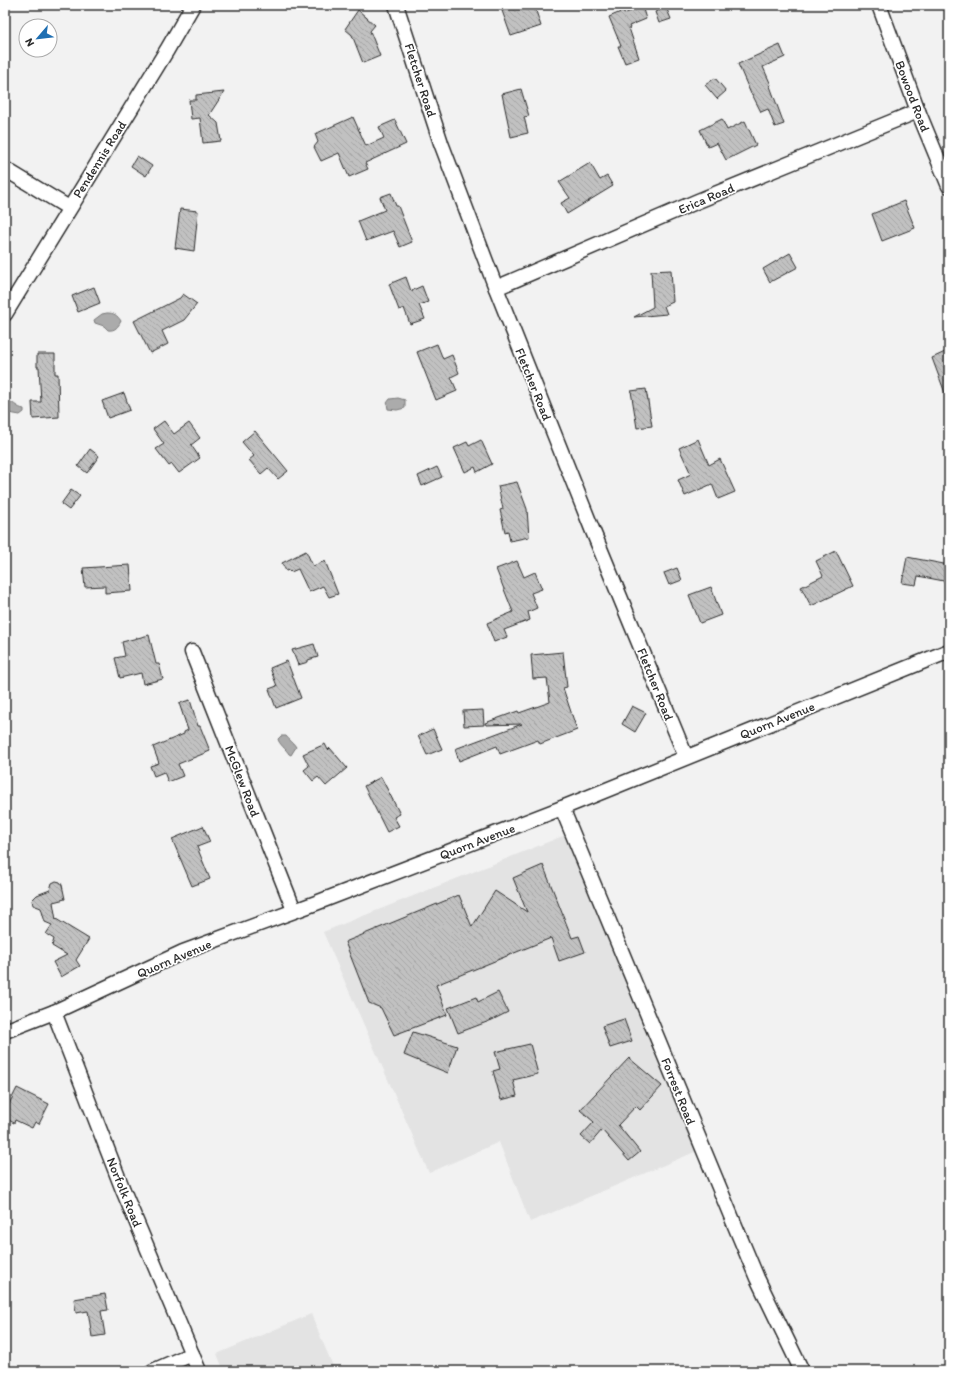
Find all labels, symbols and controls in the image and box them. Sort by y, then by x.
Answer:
north arrow [18,18,58,58]
text: N [22,36,37,49]
street label: Fletcher Road [402,41,440,119]
street label: Bowood Road [892,59,933,134]
street label: Pendennis Road [70,118,129,201]
street label: Erica Road [676,180,736,217]
street label: Fletcher Road [512,346,555,423]
street label: Fletcher Road [634,646,677,723]
street label: Quorn Avenue [737,699,817,742]
street label: McGlew Road [222,743,263,819]
street label: Quorn Avenue [437,820,517,863]
street label: Quorn Avenue [135,936,214,981]
street label: Forrest Road [658,1055,699,1127]
street label: Norfolk Road [104,1155,145,1229]

